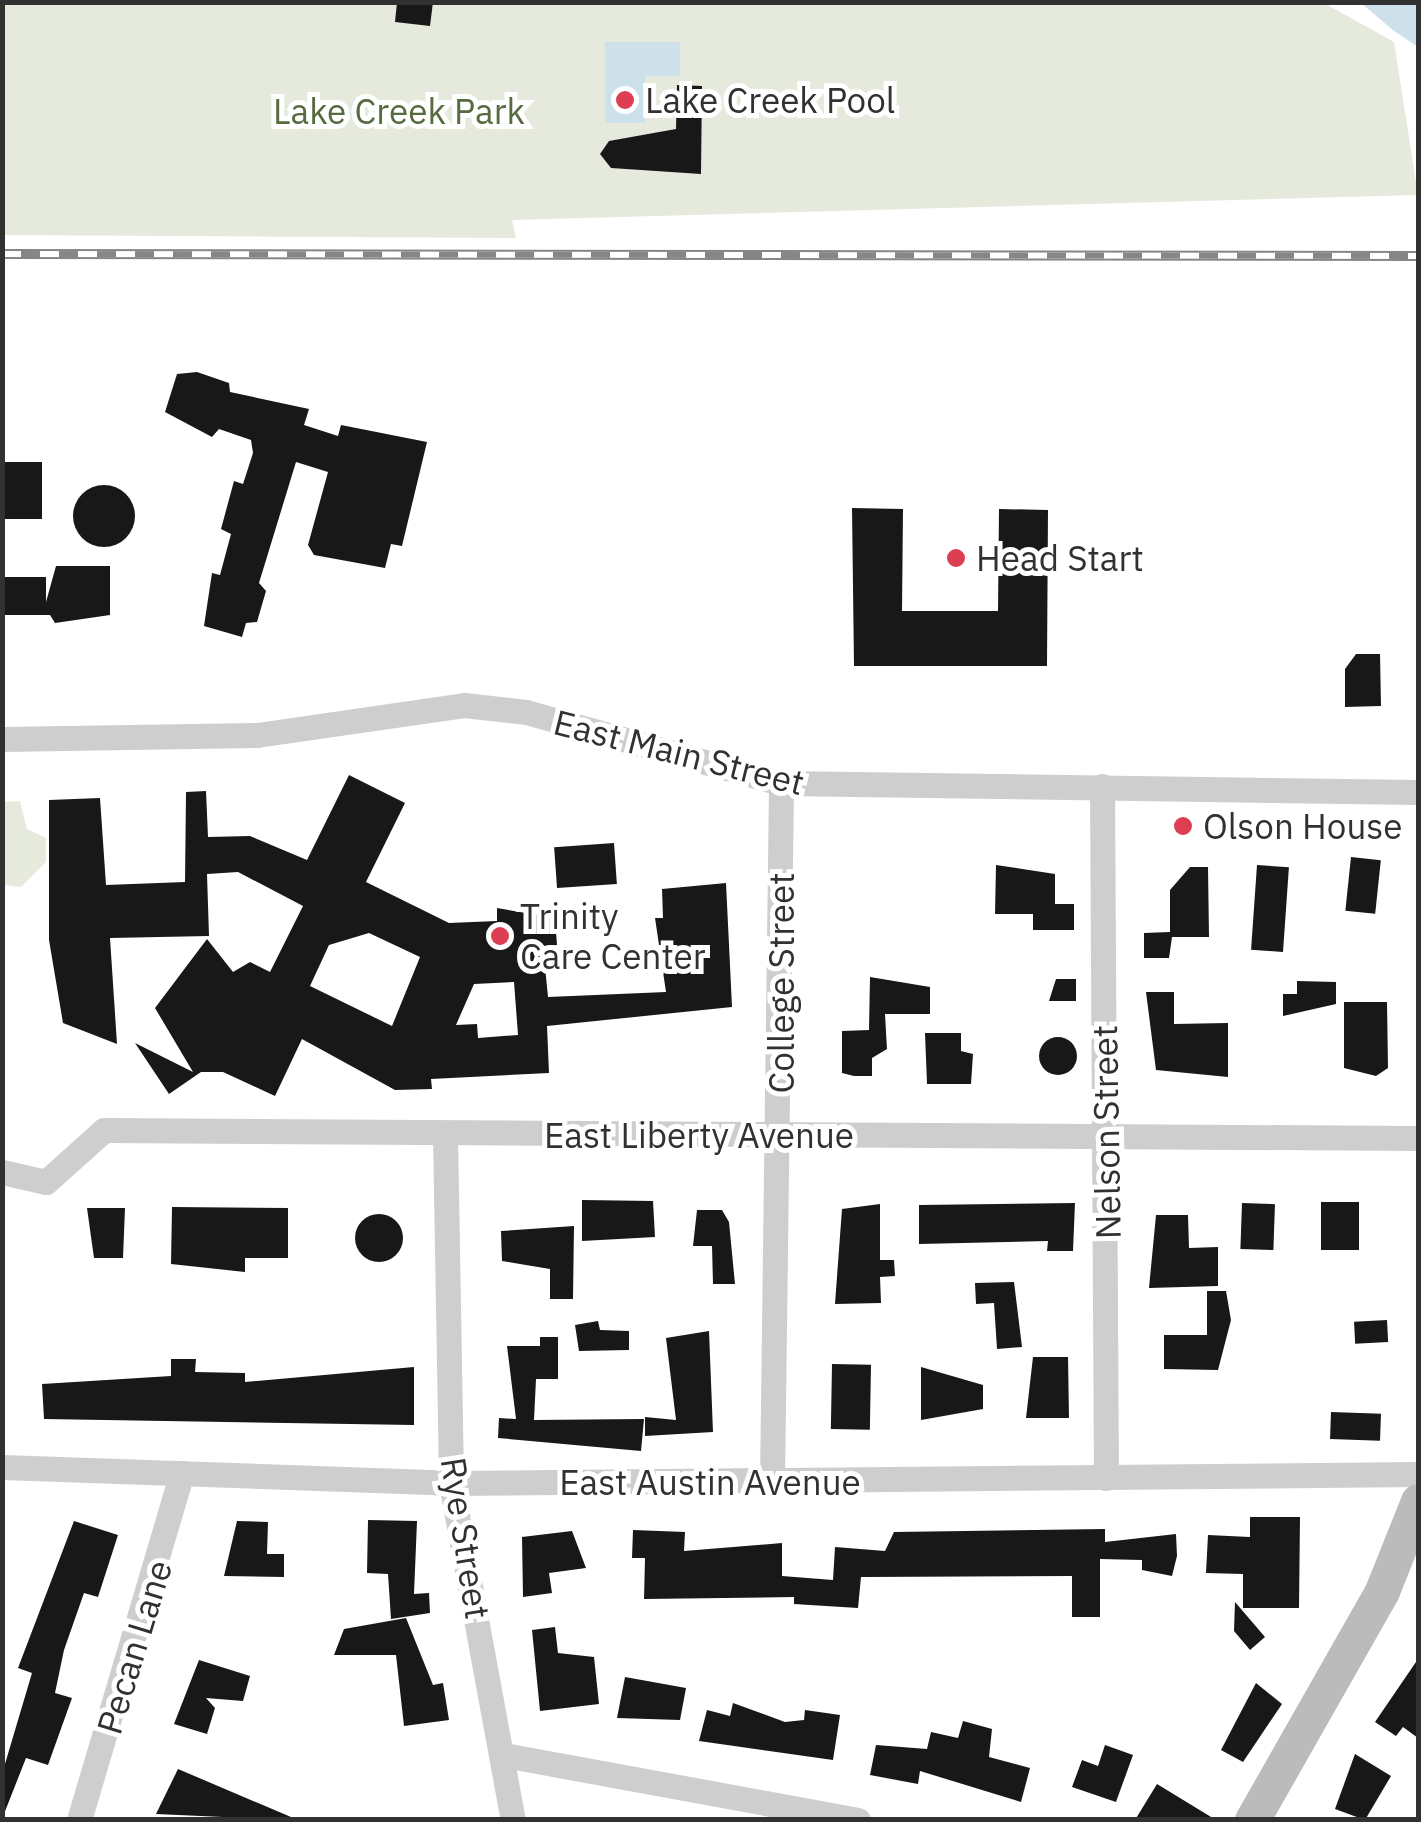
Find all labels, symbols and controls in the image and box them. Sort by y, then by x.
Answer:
place label: Lake Creek Pool [645,79,895,121]
marker: Lake Creek Pool [614,89,636,111]
park label: Lake Creek Park [273,90,525,132]
place label: Head Start [976,537,1144,579]
marker: Head Start [945,547,967,569]
street label: East Main Street [550,701,808,803]
place label: Olson House [1203,805,1403,847]
marker: Olson House [1172,815,1194,837]
street label: College Street [760,872,802,1094]
place label: Trinity Care Center [520,895,706,977]
marker: Trinity Care Center [489,925,511,947]
street label: Nelson Street [1083,1025,1129,1239]
street label: East Liberty Avenue [544,1114,854,1156]
street label: Rye Street [433,1454,499,1622]
street label: East Austin Avenue [559,1461,861,1503]
street label: Pecan Lane [88,1555,180,1739]

